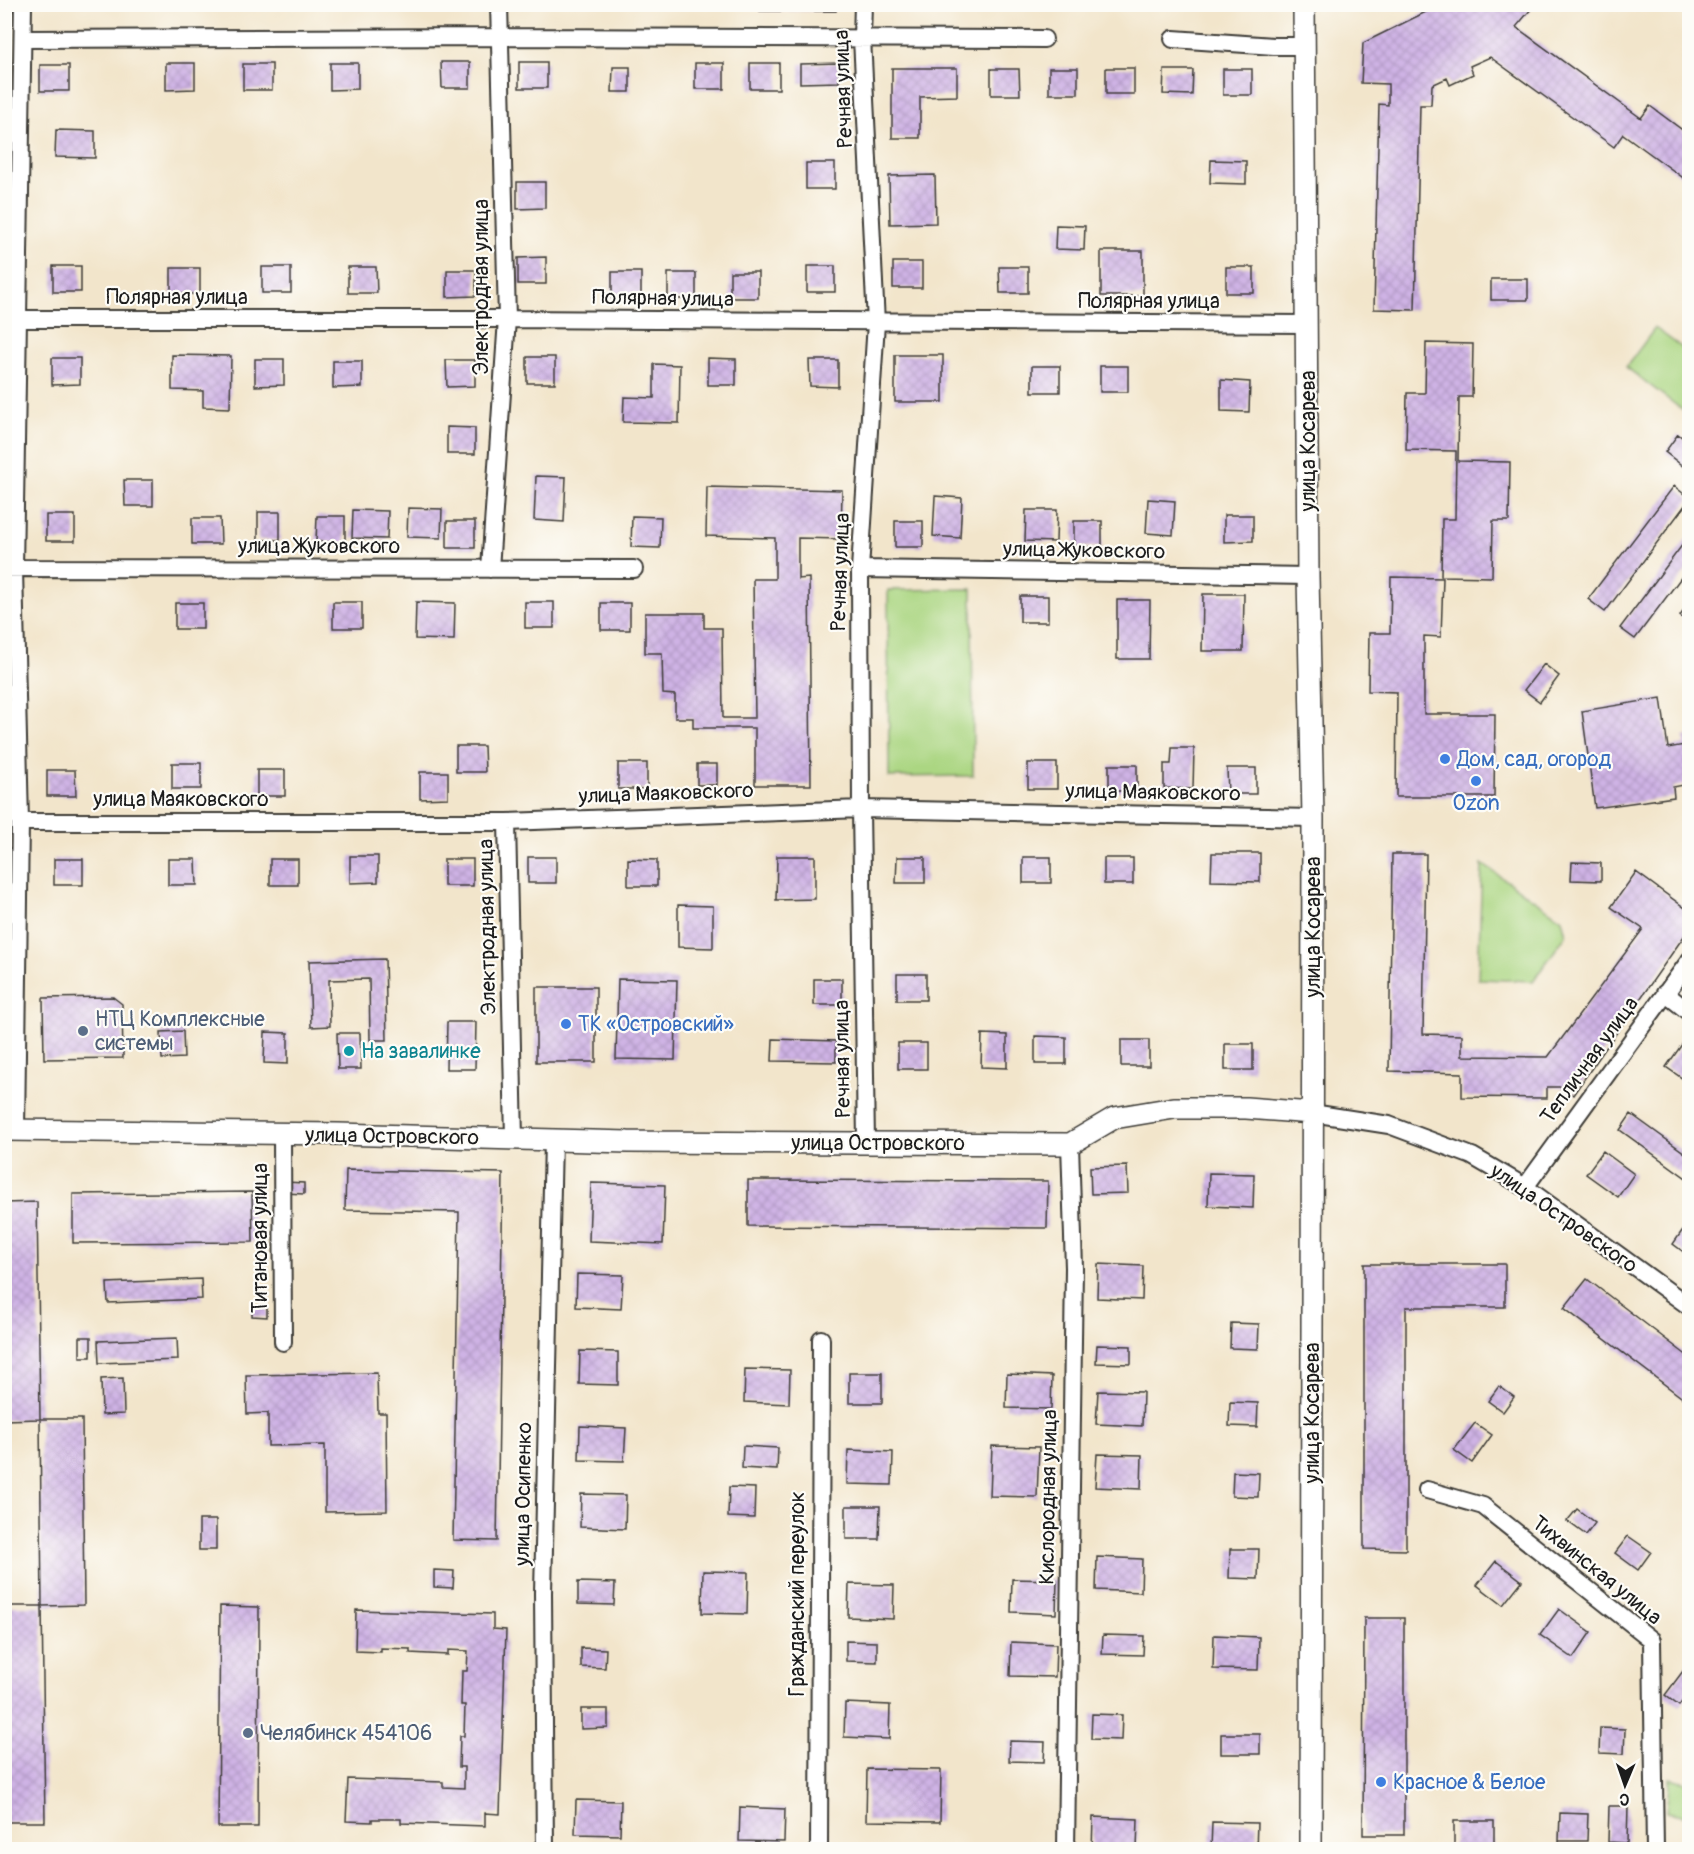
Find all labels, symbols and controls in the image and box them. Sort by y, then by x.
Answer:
street label: Речная улица [828,29,859,149]
street label: Электродная улица [468,199,495,375]
street label: Полярная улица [106,284,248,311]
street label: Полярная улица [592,284,734,313]
street label: Полярная улица [1078,288,1220,315]
street label: улица Косарева [1295,371,1322,513]
street label: Речная улица [825,512,856,632]
street label: улица Жуковского [237,533,400,560]
street label: улица Жуковского [1002,536,1165,565]
place label: Дом, сад, огород [1456,746,1611,773]
marker: Дом, сад, огород [1438,752,1452,766]
marker: Ozon [1469,774,1483,788]
street label: улица Маяковского [577,777,754,810]
street label: улица Маяковского [1064,777,1241,808]
street label: улица Маяковского [92,786,269,813]
place label: Ozon [1452,790,1500,817]
street label: Электродная улица [472,839,503,1015]
street label: улица Косарева [1300,857,1327,999]
street label: Тепличная улица [1534,991,1645,1129]
street label: Речная улица [828,1000,857,1118]
place label: НТЦ Комплексные системы [95,1006,265,1057]
place label: ТК «Островский» [578,1011,734,1038]
marker: ТК «Островский» [559,1017,573,1031]
marker: НТЦ Комплексные системы [76,1024,90,1038]
place label: На завалинке [361,1038,481,1065]
marker: На завалинке [342,1044,356,1058]
street label: улица Островского [304,1121,479,1152]
street label: улица Островского [790,1130,965,1157]
street label: улица Островского [1484,1157,1643,1279]
street label: Титановая улица [247,1163,274,1313]
street label: улица Косарева [1299,1343,1326,1485]
street label: Кислородная улица [1033,1409,1064,1585]
street label: улица Осипенко [509,1422,538,1567]
street label: Гражданский переулок [784,1491,811,1696]
street label: Тихвинская улица [1526,1510,1667,1631]
place label: Челябинск 454106 [260,1720,432,1747]
marker: Челябинск 454106 [241,1726,255,1740]
north arrow [1595,1755,1655,1815]
place label: Красное & Белое [1393,1769,1546,1796]
marker: Красное & Белое [1374,1775,1388,1789]
text: С [1619,1789,1630,1809]

